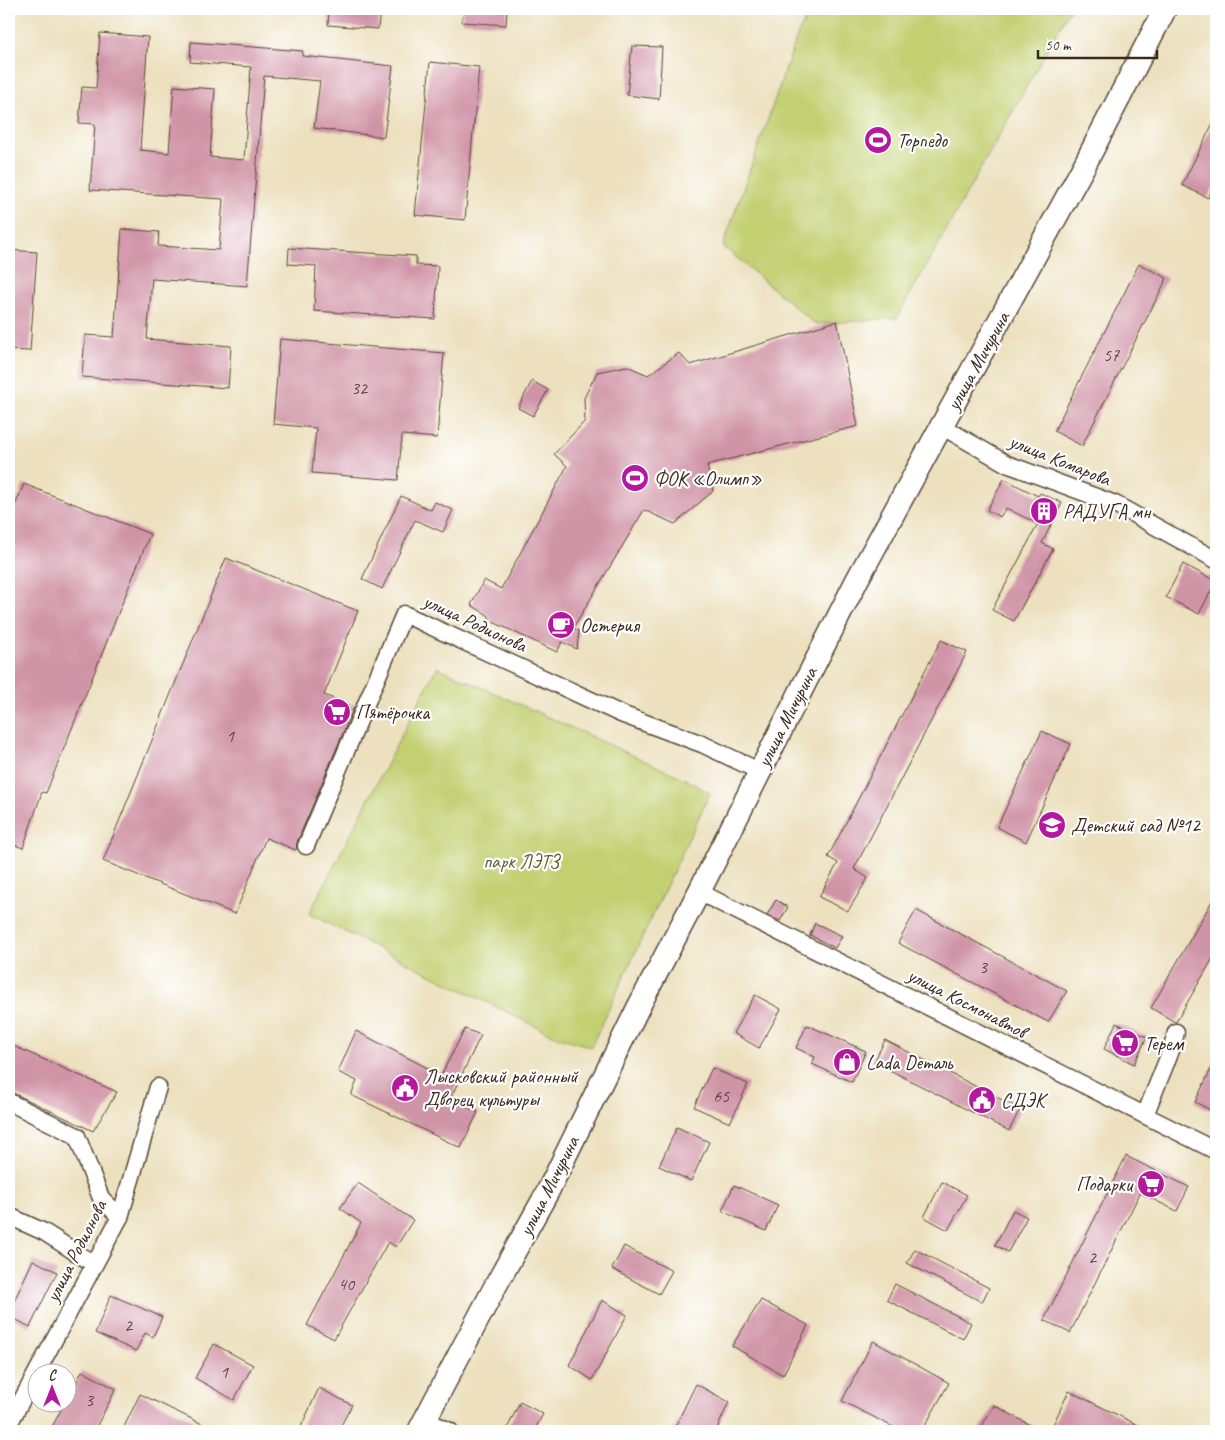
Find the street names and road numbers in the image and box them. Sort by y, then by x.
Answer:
street label: улица Мичурина [940,306,1016,415]
street label: улица Комарова [1005,428,1115,492]
street label: улица Родионова [419,588,532,659]
street label: улица Мичурина [751,662,823,772]
street label: улица Космонавтов [903,962,1033,1045]
street label: улица Мичурина [513,1131,585,1241]
street label: улица Родионова [39,1194,113,1307]

